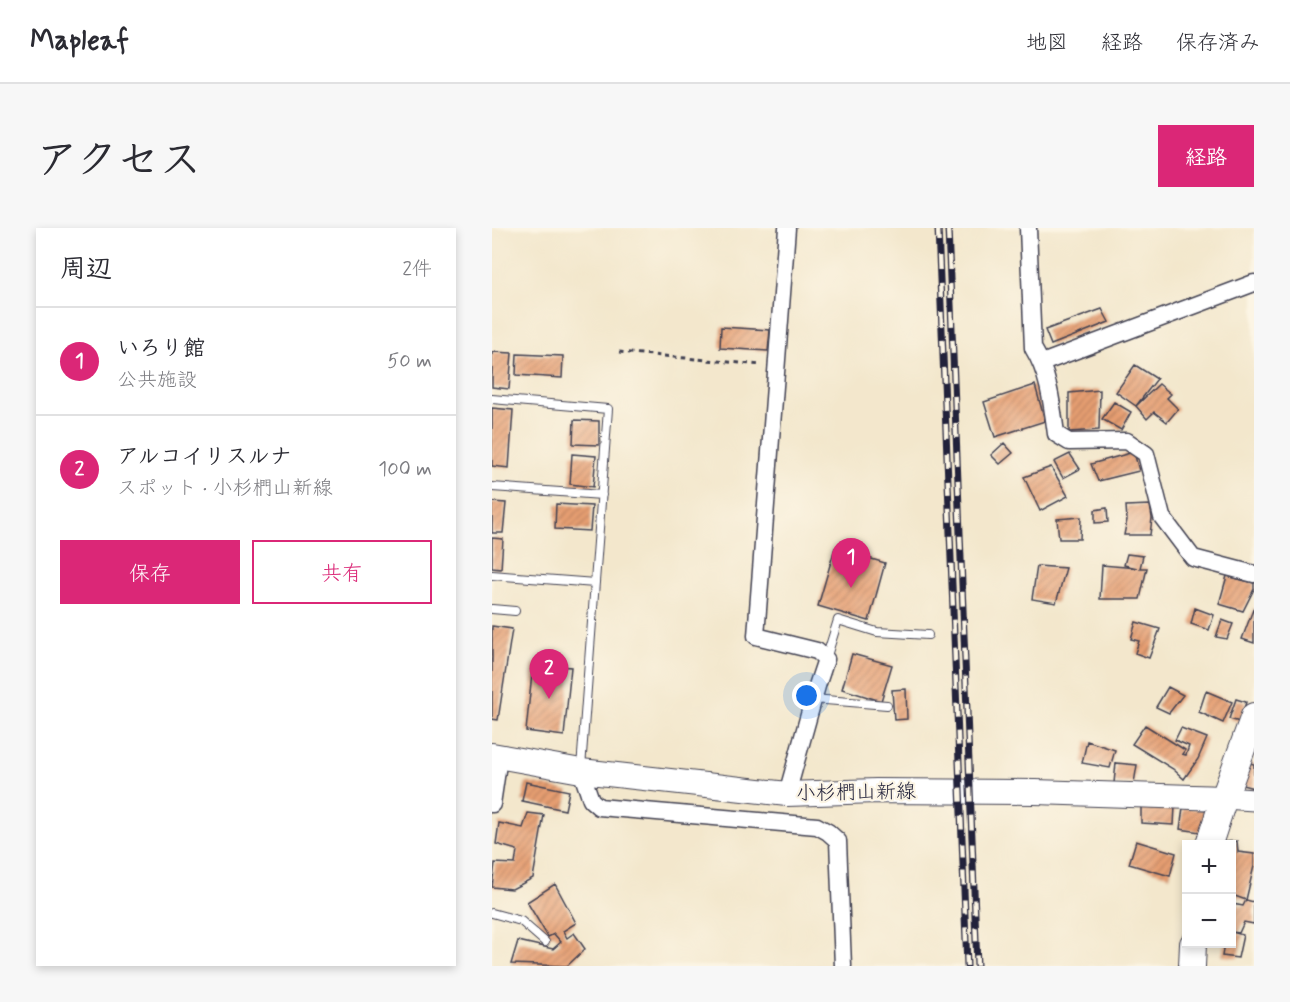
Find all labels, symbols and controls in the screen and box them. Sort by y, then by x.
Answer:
text: Mapleaf [30,23,129,60]
text: 地図 [1026,29,1068,57]
text: 経路 [1101,29,1143,57]
text: 保存済み [1176,29,1260,57]
button: 経路 [1158,125,1254,187]
text: アクセス [36,134,201,189]
text: 周辺 [60,253,112,287]
text: 2件 [402,256,432,283]
text: いろり館 [117,335,205,363]
text: 1 [75,348,84,375]
text: 50 m [387,348,432,375]
text: 公共施設 [117,367,197,394]
text: アルコイリスルナ [117,443,292,471]
text: 2 [75,456,84,483]
text: 100 m [378,456,432,483]
text: スポット · 小杉椚山新線 [117,475,332,502]
pin: 1 [832,538,870,588]
button: 保存 [60,540,240,604]
button: 共有 [252,540,432,604]
pin: 2 [530,650,568,699]
your location [792,681,821,710]
street label: 小杉椚山新線 [796,778,916,808]
map controls [1182,840,1236,948]
button: + [1182,840,1236,894]
button: − [1182,894,1236,948]

